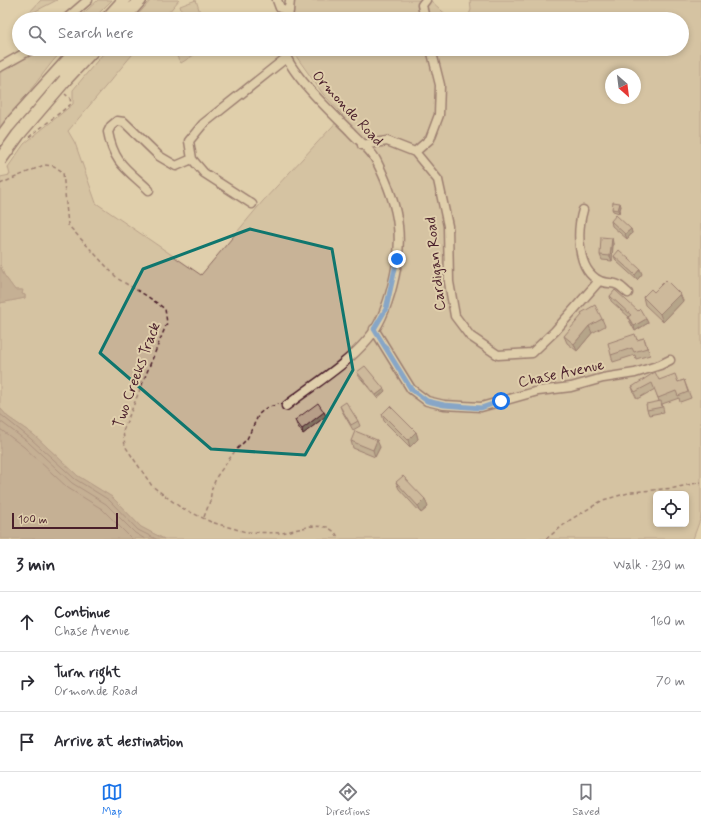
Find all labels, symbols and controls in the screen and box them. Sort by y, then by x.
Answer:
search box [12,12,689,56]
icon: search [26,23,48,45]
text: Search here [58,24,134,44]
street label: Ormonde Road [307,67,388,151]
north arrow [605,68,641,104]
street label: Cardigan Road [421,216,451,312]
route end [388,250,406,268]
street label: Two Creeks Track [109,319,166,431]
street label: Chase Avenue [516,355,606,393]
route start [492,392,510,410]
map controls [653,491,689,527]
button: locate [653,491,689,527]
scale bar [12,511,118,530]
text: 100 m [18,513,48,527]
text: 3 min [16,554,55,576]
text: Walk · 230 m [613,557,685,574]
text: Continue [54,603,110,623]
icon: ahead [16,611,38,633]
text: 160 m [650,613,685,630]
text: Chase Avenue [54,623,130,640]
text: Turn right [54,663,121,683]
icon: right [16,671,38,693]
text: 70 m [656,673,685,690]
text: Ormonde Road [54,683,138,700]
icon: arrive [16,731,38,753]
text: Arrive at destination [54,732,183,752]
tab: Map [101,781,123,819]
tab: Directions [325,781,370,819]
tab: Saved [572,781,600,819]

